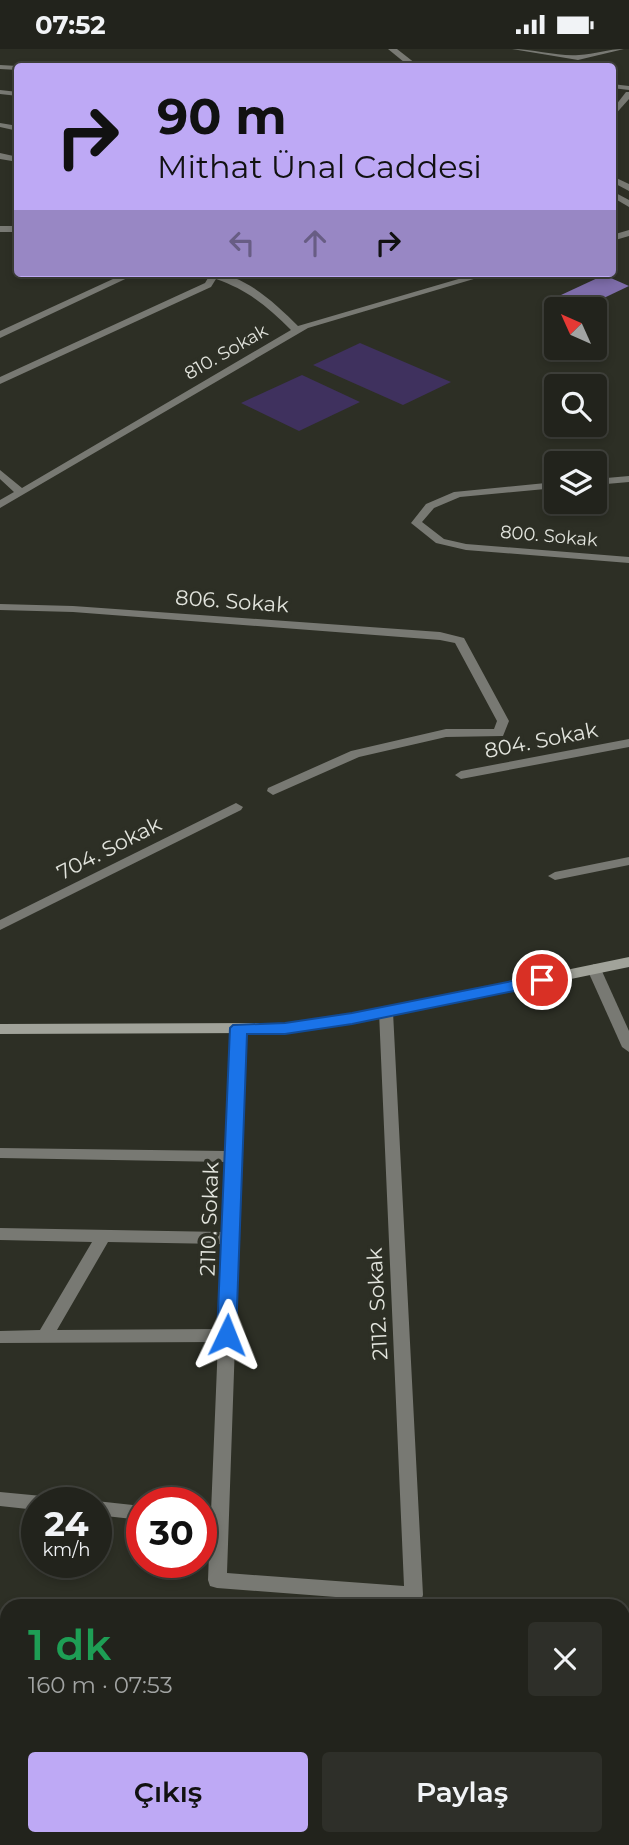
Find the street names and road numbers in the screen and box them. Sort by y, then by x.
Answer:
street label: 810. Sokak [180,319,272,385]
street label: 800. Sokak [499,521,599,551]
street label: 806. Sokak [174,585,290,617]
street label: 804. Sokak [482,717,600,763]
street label: 704. Sokak [53,811,166,885]
street label: 2110. Sokak [195,1161,223,1276]
street label: 2112. Sokak [362,1247,392,1361]

